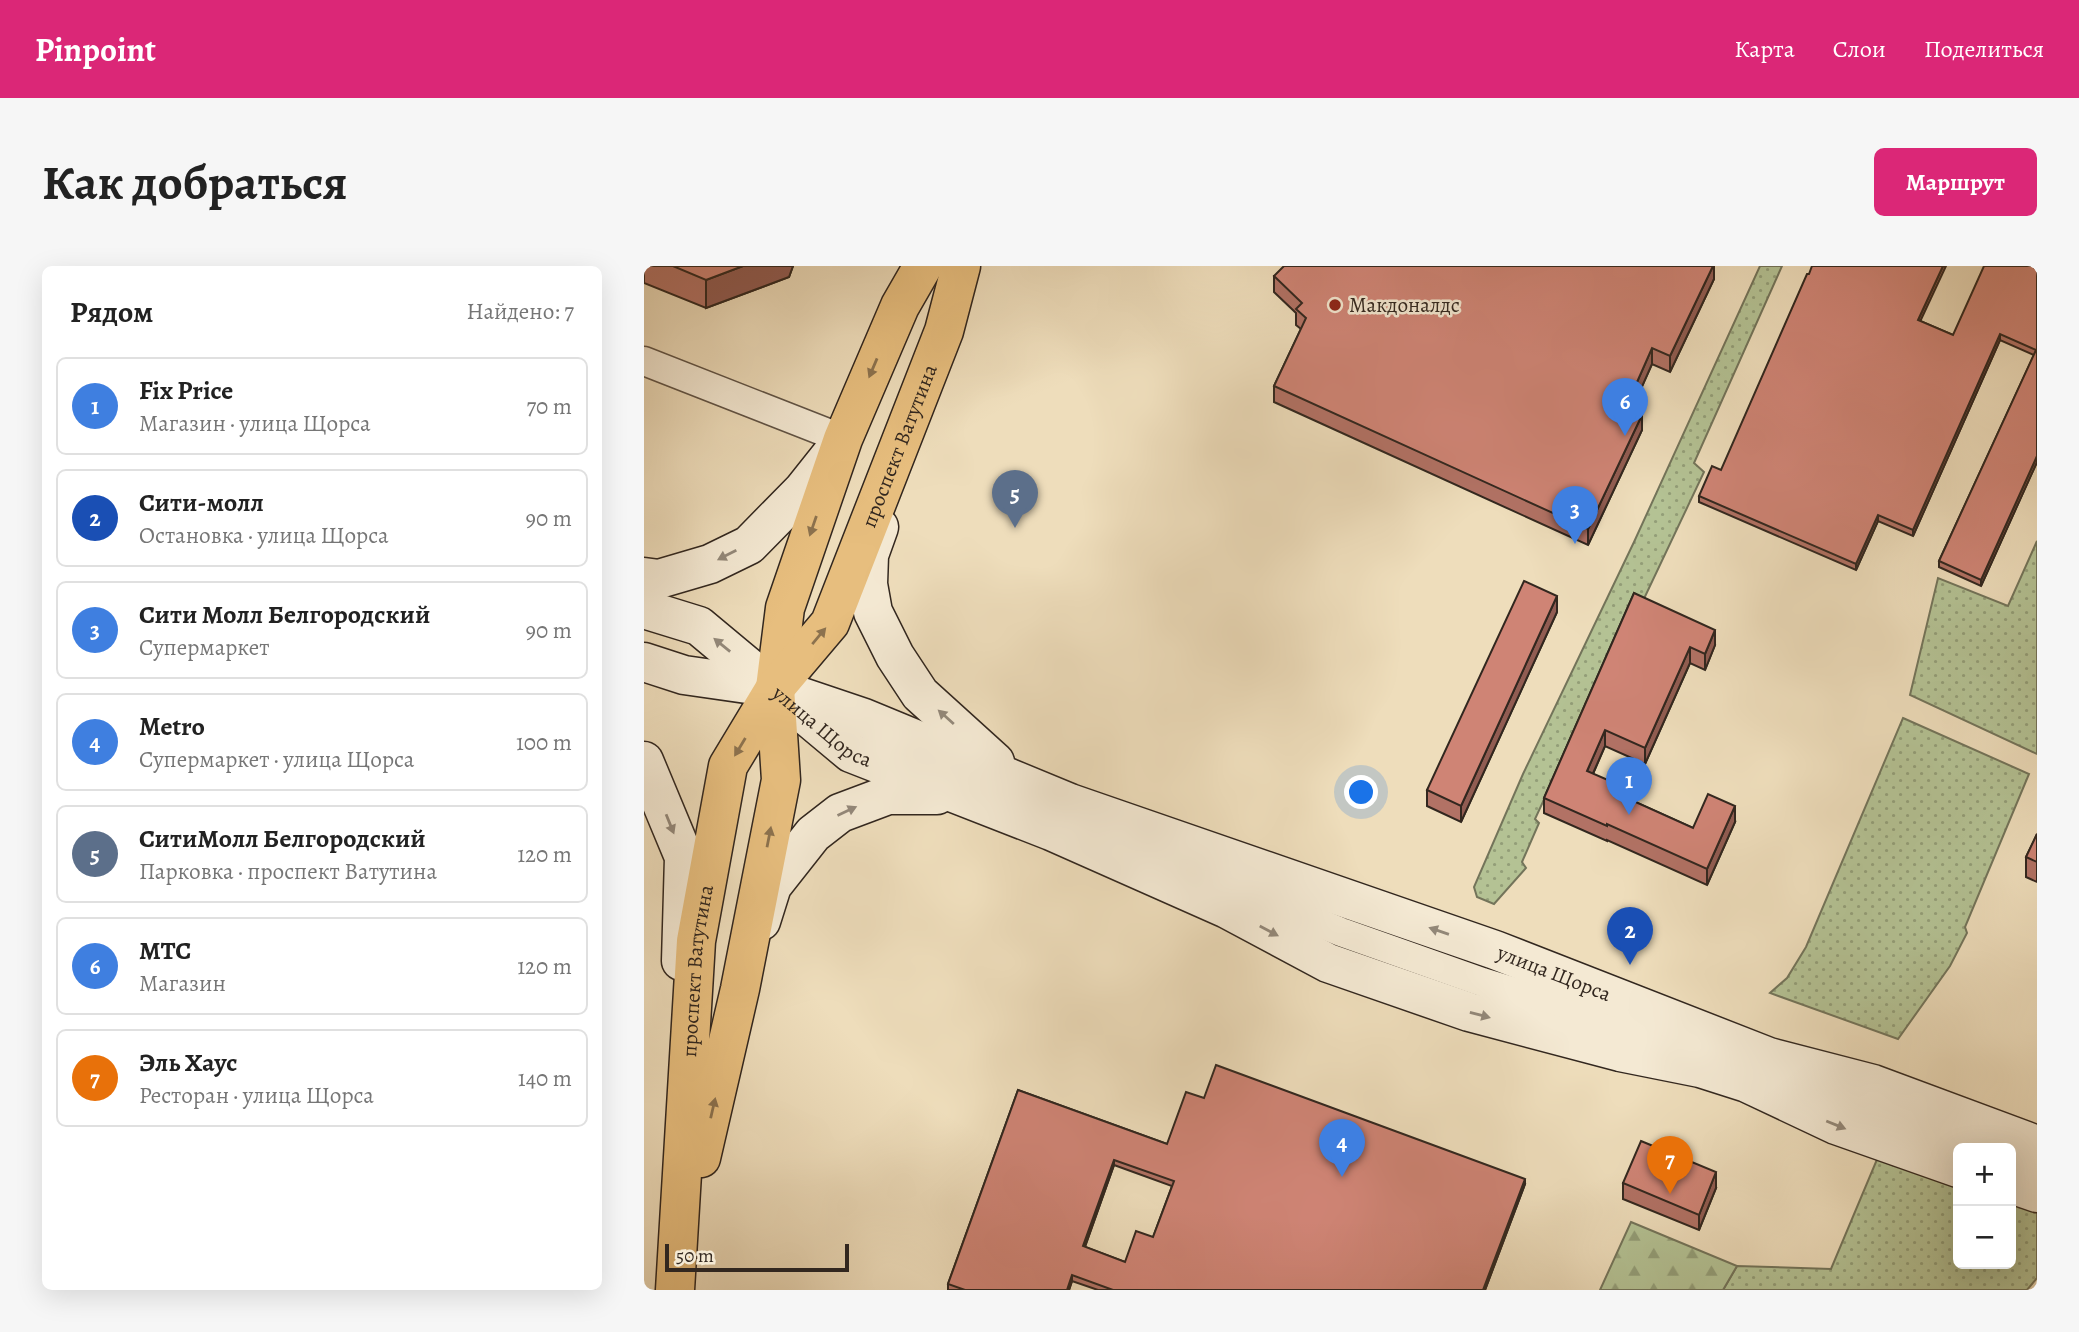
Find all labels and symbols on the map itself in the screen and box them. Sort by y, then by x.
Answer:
place label: Макдоналдс [1349,291,1460,319]
marker: Макдоналдс [1327,297,1343,313]
one-way arrow [867,358,878,379]
street label: проспект Ватутина [855,360,944,532]
pin: 6 [1602,378,1648,436]
pin: 5 [992,470,1038,528]
pin: 3 [1552,486,1598,544]
one-way arrow [807,516,818,537]
one-way arrow [717,550,737,561]
one-way arrow [811,627,826,644]
one-way arrow [714,638,731,653]
street label: улица Щорса [766,678,876,774]
one-way arrow [938,710,955,726]
one-way arrow [734,737,746,756]
pin: 1 [1606,757,1652,815]
your location [1344,775,1378,809]
one-way arrow [837,806,857,817]
one-way arrow [665,814,676,835]
one-way arrow [764,826,775,848]
street label: проспект Ватутина [675,882,720,1058]
pin: 2 [1607,907,1653,965]
one-way arrow [1259,925,1279,937]
one-way arrow [1429,925,1450,936]
street label: улица Щорса [1492,938,1615,1008]
one-way arrow [1469,1010,1491,1021]
one-way arrow [708,1096,719,1118]
pin: 4 [1319,1119,1365,1177]
one-way arrow [1826,1119,1847,1130]
pin: 7 [1647,1136,1693,1194]
scale bar [665,1241,849,1273]

